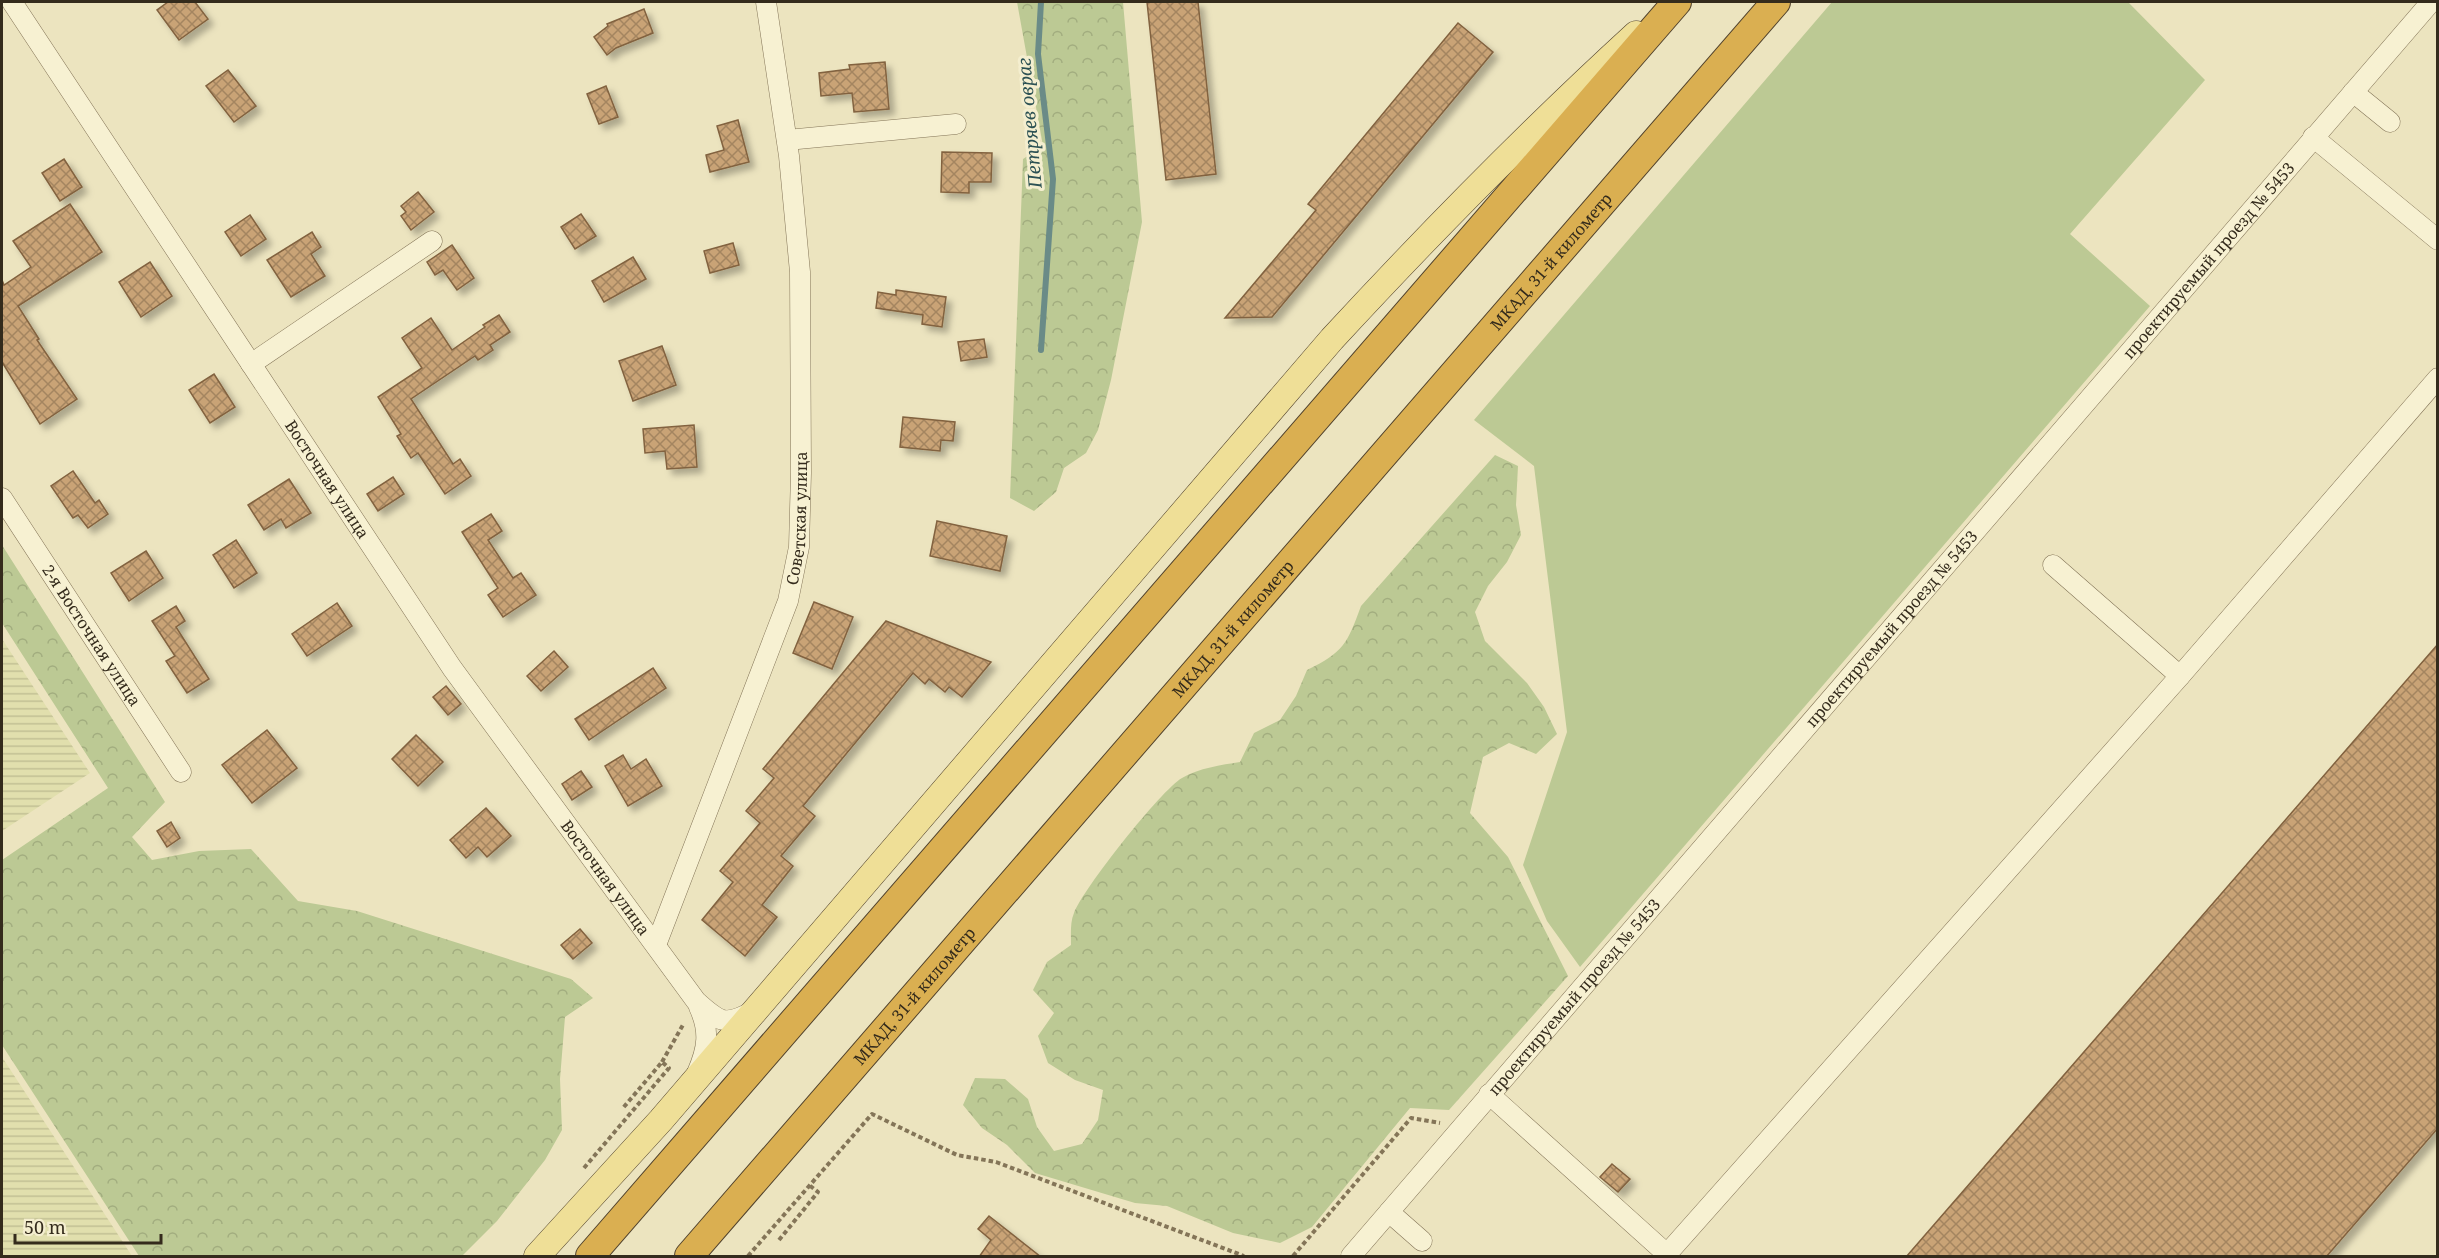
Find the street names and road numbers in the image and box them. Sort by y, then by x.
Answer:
street label: проектируемый проезд № 5453 [2118,157,2299,363]
street label: МКАД, 31-й километр [1485,188,1617,335]
street label: Восточная улица [280,416,375,543]
street label: Советская улица [781,451,812,587]
street label: проектируемый проезд № 5453 [1800,525,1982,732]
street label: МКАД, 31-й километр [1167,555,1298,702]
street label: 2-я Восточная улица [37,560,146,710]
street label: Восточная улица [556,815,655,940]
street label: проектируемый проезд № 5453 [1483,894,1665,1100]
street label: МКАД, 31-й километр [849,923,980,1070]

